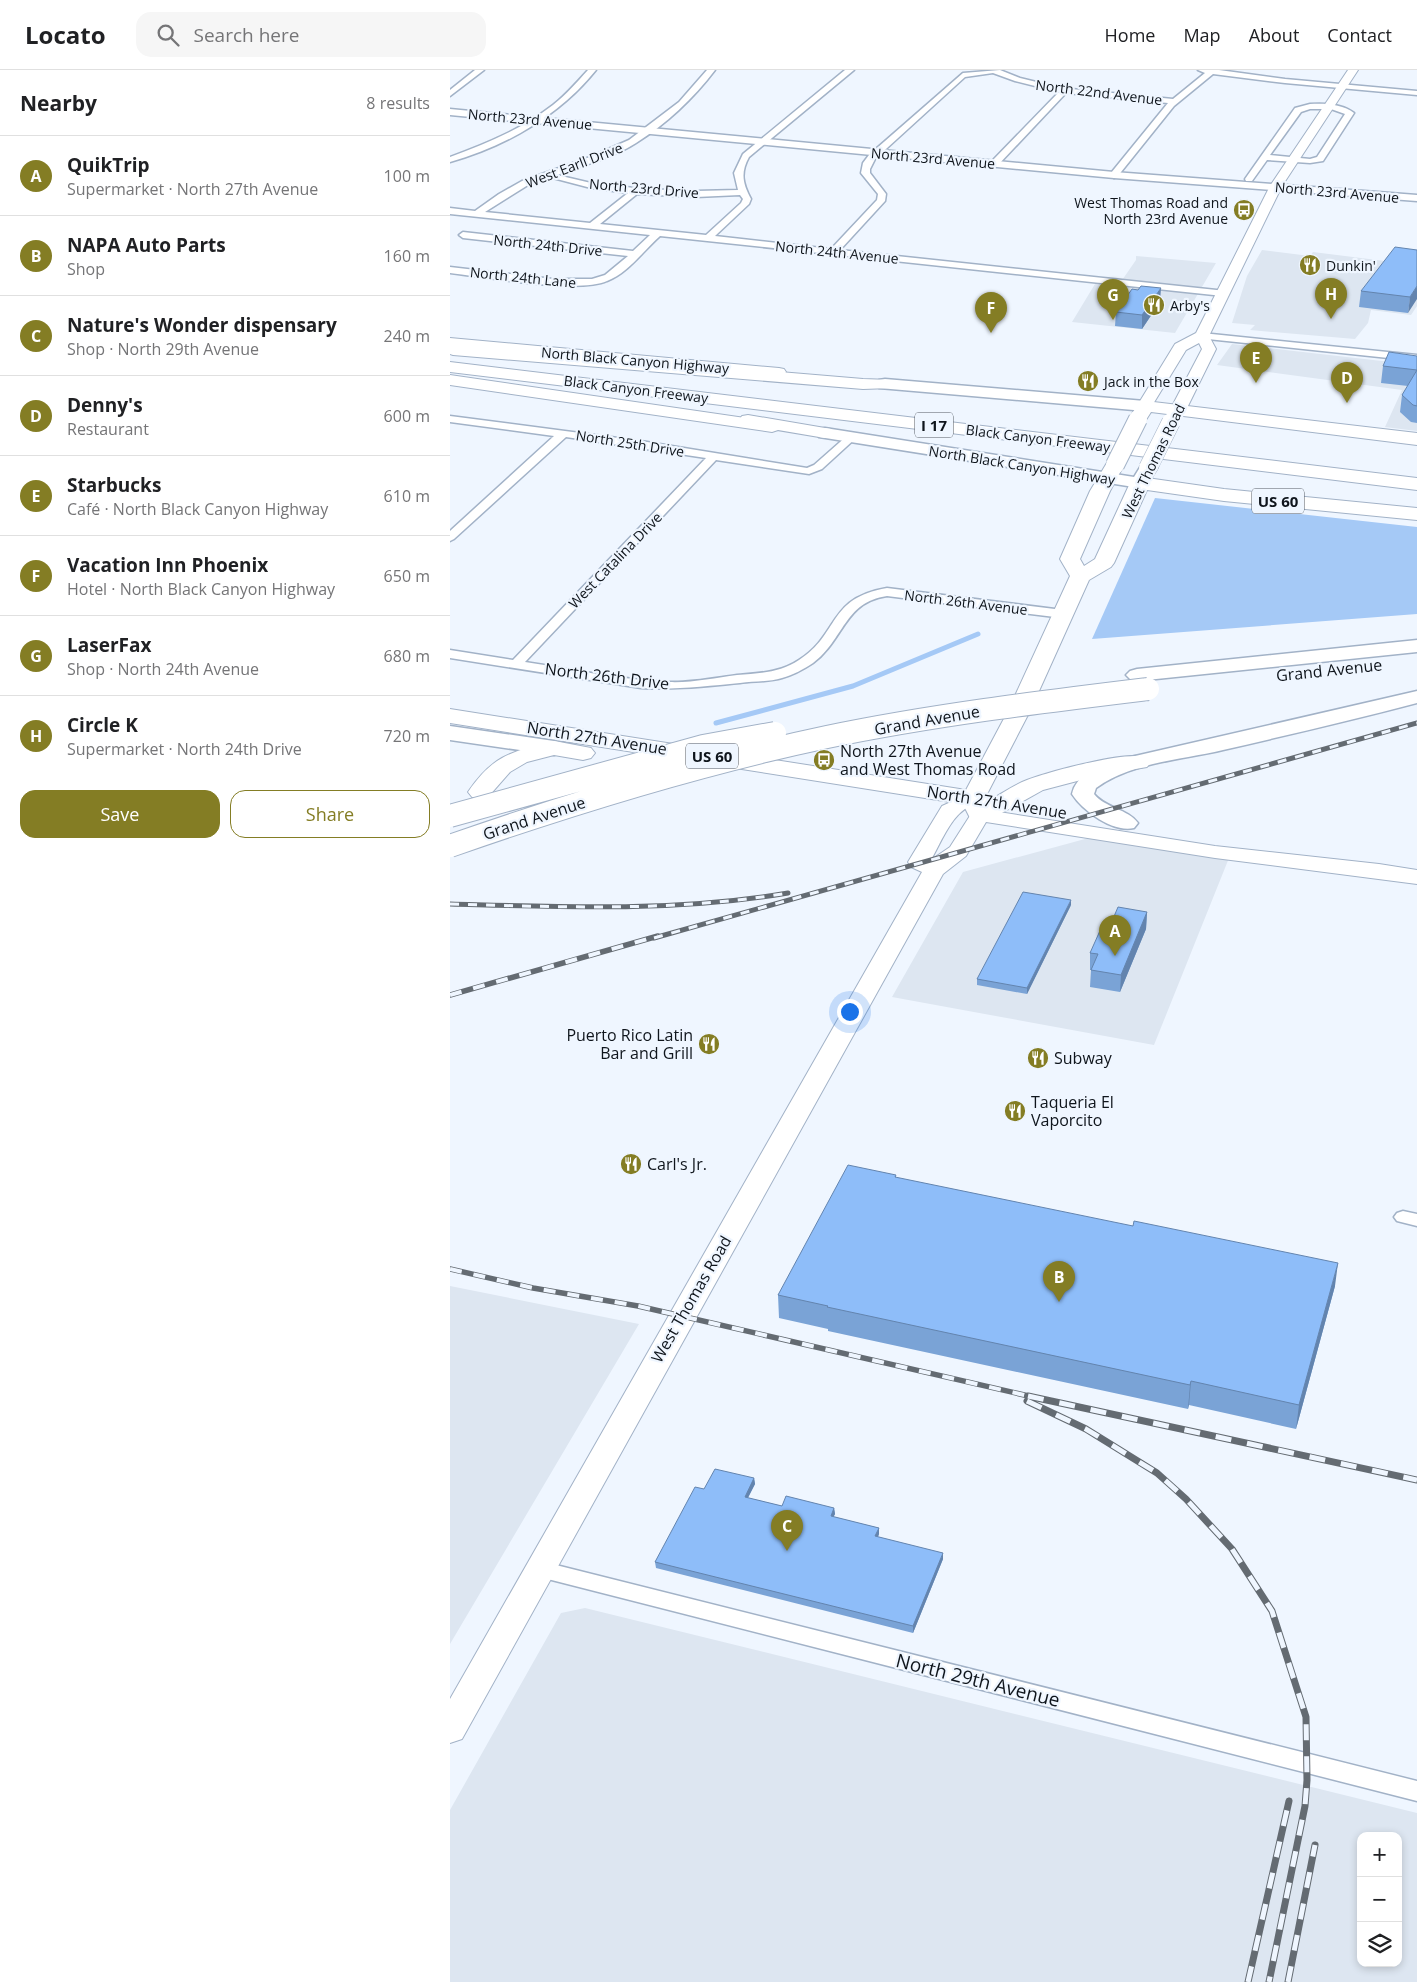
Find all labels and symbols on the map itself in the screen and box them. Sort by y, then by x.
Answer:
street label: North 22nd Avenue [1035,75,1164,109]
street label: North 23rd Avenue [467,104,593,134]
street label: West Earll Drive [523,138,625,192]
street label: North 23rd Avenue [870,143,996,173]
street label: North 23rd Drive [588,174,700,202]
street label: North 23rd Avenue [1274,177,1400,207]
place label: West Thomas Road and North 23rd Avenue [1074,193,1228,228]
bus stop icon: West Thomas Road and North 23rd Avenue [1232,198,1256,222]
street label: North 24th Drive [493,230,604,260]
street label: North 24th Avenue [774,236,900,268]
restaurant icon: Dunkin' [1298,253,1322,277]
place label: Dunkin' [1326,256,1376,275]
street label: North 24th Lane [469,262,577,292]
pin: H [1315,278,1347,319]
pin: G [1097,279,1129,320]
pin: F [975,292,1007,333]
restaurant icon: Arby's [1142,293,1166,317]
place label: Arby's [1170,296,1210,315]
street label: North Black Canyon Highway [540,342,731,378]
pin: E [1240,342,1272,383]
pin: D [1331,362,1363,403]
restaurant icon: Jack in the Box [1076,369,1100,393]
street label: Black Canyon Freeway [563,371,710,407]
place label: Jack in the Box [1102,372,1200,391]
street label: West Thomas Road [1117,401,1189,521]
road number: I 17 [915,412,953,438]
street label: Black Canyon Freeway [965,420,1112,456]
street label: North 25th Drive [574,425,686,461]
street label: North Black Canyon Highway [927,441,1118,489]
road number: US 60 [1252,488,1304,514]
street label: West Catalina Drive [564,508,666,612]
street label: North 26th Avenue [903,585,1029,619]
street label: Grand Avenue [1275,653,1383,687]
street label: North 26th Drive [544,657,670,695]
street label: Grand Avenue [873,700,981,740]
street label: North 27th Avenue [525,716,669,760]
place label: North 27th Avenue and West Thomas Road [840,740,1016,780]
road number: US 60 [686,744,738,768]
bus stop icon: North 27th Avenue and West Thomas Road [812,748,836,772]
street label: North 27th Avenue [925,780,1069,824]
street label: Grand Avenue [480,791,588,845]
pin: A [1099,915,1131,956]
your location [837,999,863,1025]
place label: Puerto Rico Latin Bar and Grill [566,1024,693,1064]
restaurant icon: Puerto Rico Latin Bar and Grill [697,1032,721,1056]
restaurant icon: Subway [1026,1046,1050,1070]
place label: Subway [1054,1047,1113,1069]
place label: Taqueria El Vaporcito [1031,1091,1114,1131]
restaurant icon: Taqueria El Vaporcito [1003,1099,1027,1123]
restaurant icon: Carl's Jr. [619,1152,643,1176]
place label: Carl's Jr. [647,1153,707,1175]
street label: West Thomas Road [646,1232,736,1366]
pin: B [1043,1261,1075,1302]
pin: C [771,1510,803,1551]
street label: North 29th Avenue [893,1647,1063,1713]

